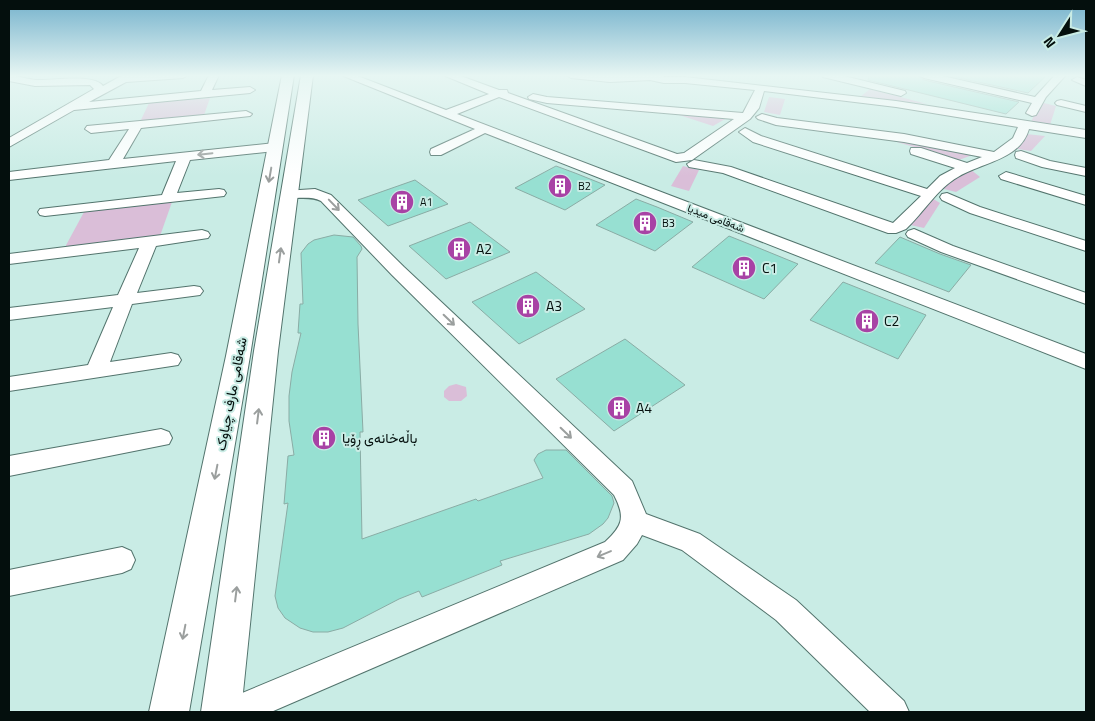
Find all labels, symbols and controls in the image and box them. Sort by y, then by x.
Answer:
north arrow [1035,10,1085,60]
text: N [1038,33,1060,53]
one-way arrow [198,149,214,159]
one-way arrow [265,166,275,182]
building icon: B2 [547,173,573,199]
place label: B2 [578,178,591,194]
building icon: A1 [389,189,415,215]
place label: A1 [420,194,433,210]
one-way arrow [328,199,340,212]
street label: شەقامی میدیا [685,200,747,236]
building icon: B3 [632,210,658,236]
place label: B3 [662,215,675,231]
building icon: A2 [446,236,472,262]
place label: A2 [476,238,492,259]
one-way arrow [276,247,286,263]
building icon: C1 [731,255,757,281]
place label: C1 [762,257,777,278]
building icon: A3 [515,293,541,319]
place label: A3 [546,295,562,316]
building icon: C2 [854,308,880,334]
place label: C2 [884,310,899,331]
one-way arrow [443,314,455,326]
street label: شەقامی مارف چیاوک [209,335,252,452]
building icon: A4 [606,395,632,421]
place label: A4 [636,397,652,418]
one-way arrow [253,408,263,424]
building icon: باڵەخانەی ڕۆیا [311,425,337,451]
one-way arrow [560,426,572,438]
place label: باڵەخانەی ڕۆیا [342,427,417,450]
one-way arrow [210,464,220,480]
one-way arrow [597,550,612,560]
one-way arrow [231,587,241,603]
one-way arrow [179,623,189,639]

